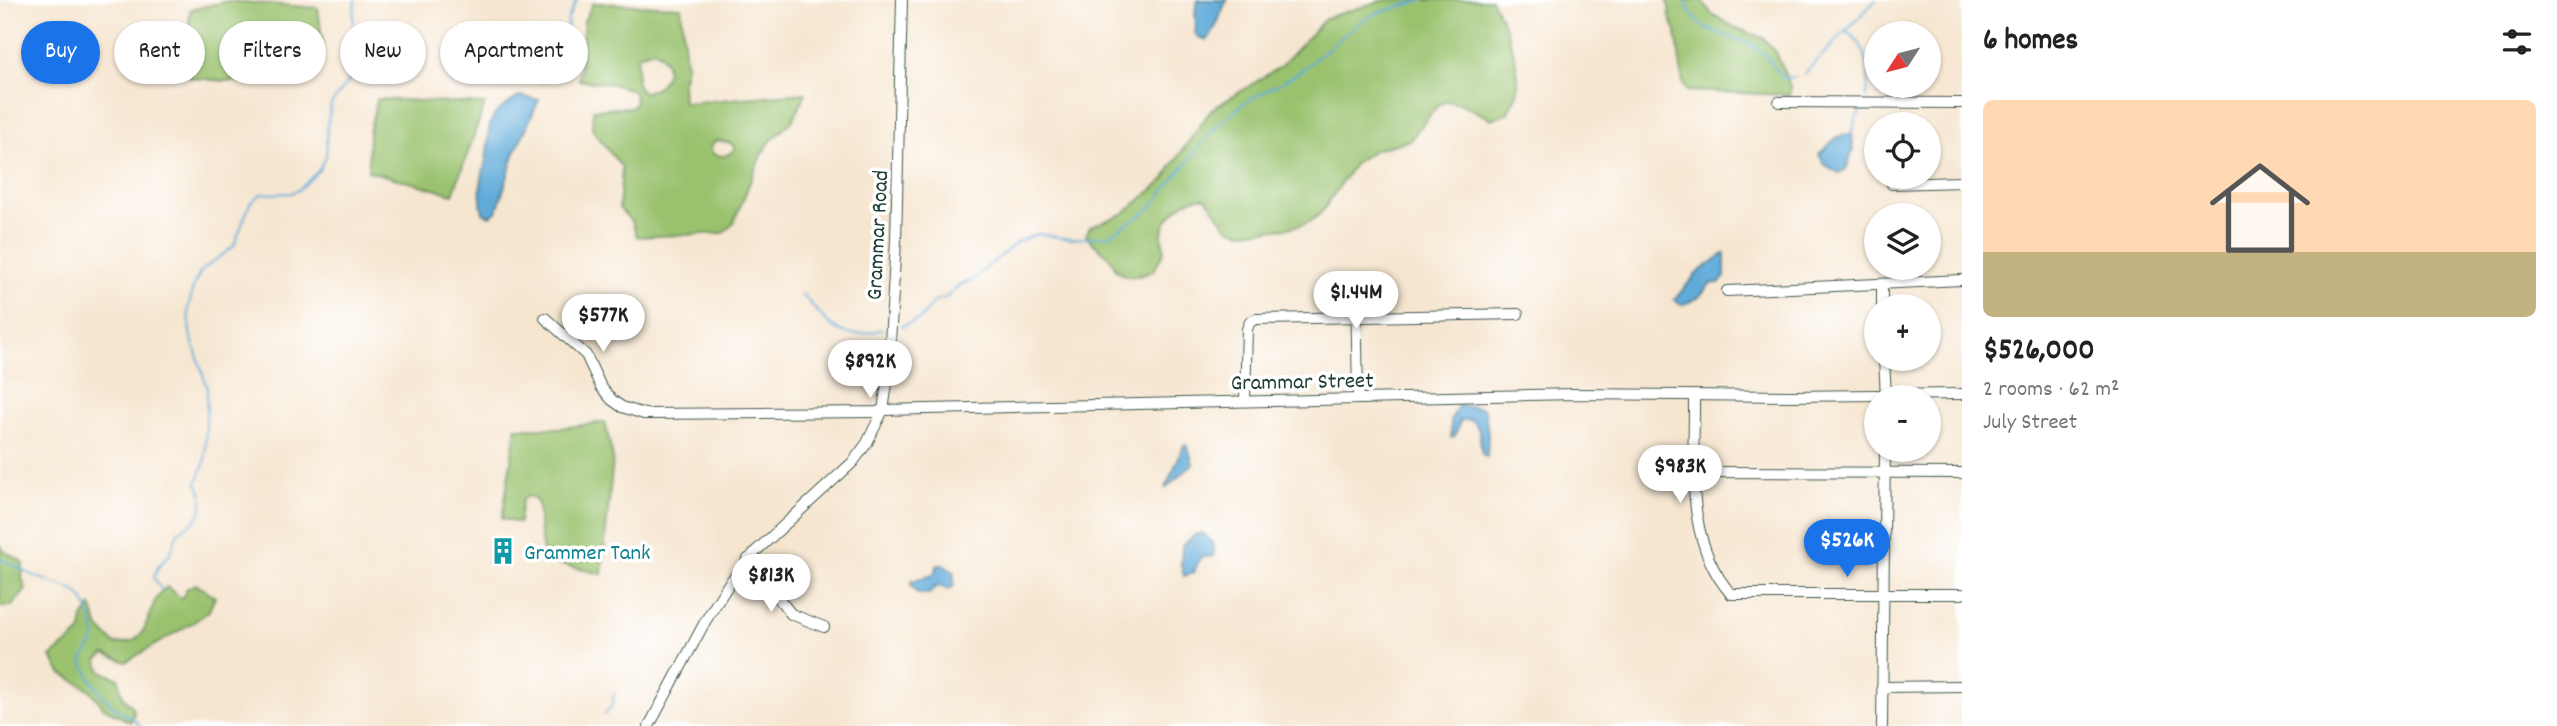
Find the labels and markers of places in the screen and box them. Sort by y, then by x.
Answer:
pin: $1.44M [1299,272,1413,331]
pin: $577K [554,294,652,354]
pin: $892K [821,340,919,400]
pin: $983K [1631,446,1729,505]
pin: $526K [1798,520,1896,579]
building icon: Grammer Tank [488,536,518,566]
place label: Grammer Tank [524,538,651,571]
pin: $813K [722,554,820,614]

